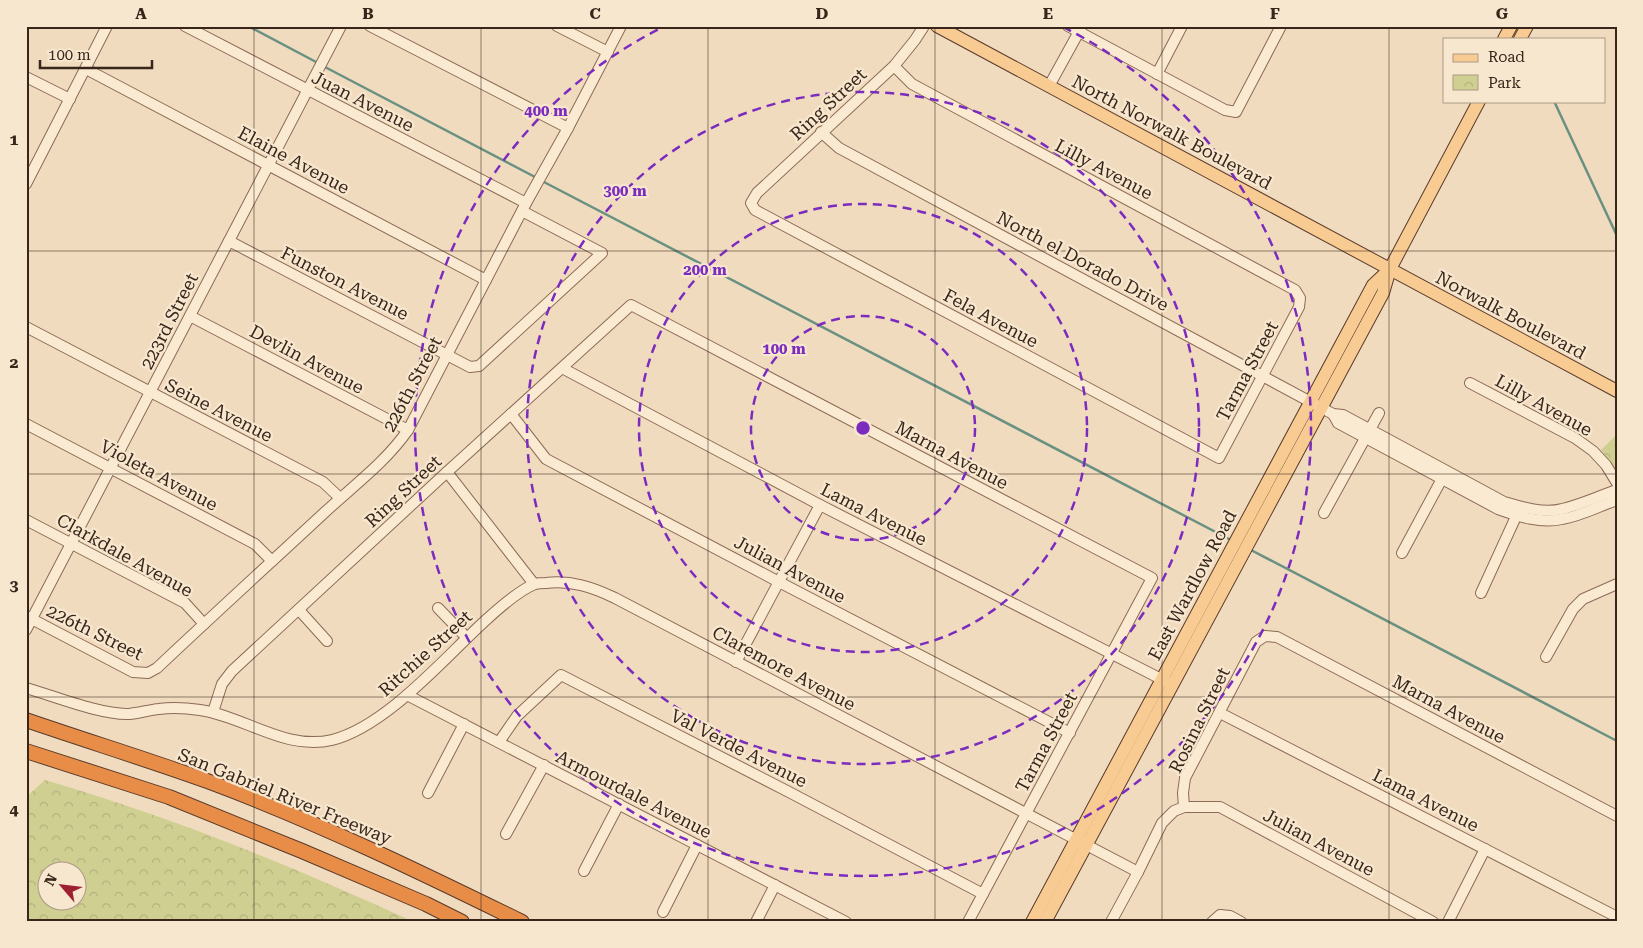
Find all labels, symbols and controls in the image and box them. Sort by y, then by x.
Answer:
text: A [135,4,147,23]
text: B [362,4,374,23]
text: C [589,4,601,23]
text: D [816,4,829,23]
text: E [1043,4,1053,23]
text: F [1270,4,1280,23]
text: G [1496,4,1509,23]
scale bar [40,38,152,70]
legend [1443,38,1606,102]
text: 100 m [48,46,91,64]
text: Road [1488,48,1525,66]
street label: Ring Street [786,63,871,145]
street label: Juan Avenue [309,66,418,136]
street label: North Norwalk Boulevard [1069,70,1276,194]
text: Park [1488,74,1522,92]
text: 400 m [524,102,568,120]
street label: Elaine Avenue [235,122,353,198]
text: 1 [10,130,19,149]
street label: Lilly Avenue [1052,134,1157,204]
text: 300 m [603,182,647,200]
street label: North el Dorado Drive [993,207,1173,315]
street label: Funston Avenue [278,242,412,324]
text: 200 m [683,261,727,279]
street label: Norwalk Boulevard [1432,266,1590,364]
street label: 223rd Street [136,269,202,373]
street label: Fela Avenue [940,284,1042,352]
street label: Tarma Street [1212,317,1282,425]
street label: Devlin Avenue [246,320,368,398]
street label: 226th Street [378,333,446,435]
text: 100 m [762,340,806,358]
text: 2 [10,353,19,372]
street label: Lilly Avenue [1492,370,1596,440]
street label: Seine Avenue [162,374,276,446]
street label: Marna Avenue [892,416,1012,494]
centre of rings [854,419,872,437]
street label: Violeta Avenue [97,435,222,515]
street label: Ring Street [361,450,446,532]
street label: Lama Avenue [817,478,931,550]
street label: East Wardlow Road [1143,506,1241,664]
street label: Clarkdale Avenue [53,509,197,601]
street label: Julian Avenue [731,531,849,607]
text: 3 [10,576,19,595]
street label: 226th Street [43,600,147,665]
street label: Ritchie Street [374,605,476,700]
street label: Claremore Avenue [709,621,859,715]
street label: Rosina Street [1164,663,1234,776]
street label: Marna Avenue [1389,670,1509,748]
street label: Tarma Street [1011,688,1081,796]
street label: Val Verde Avenue [667,704,811,792]
street label: San Gabriel River Freeway [175,744,395,849]
street label: Armourdale Avenue [553,746,715,842]
street label: Lama Avenue [1369,764,1483,836]
text: 4 [10,800,19,819]
street label: Julian Avenue [1260,804,1378,880]
north arrow [38,860,88,910]
text: N [41,871,60,888]

